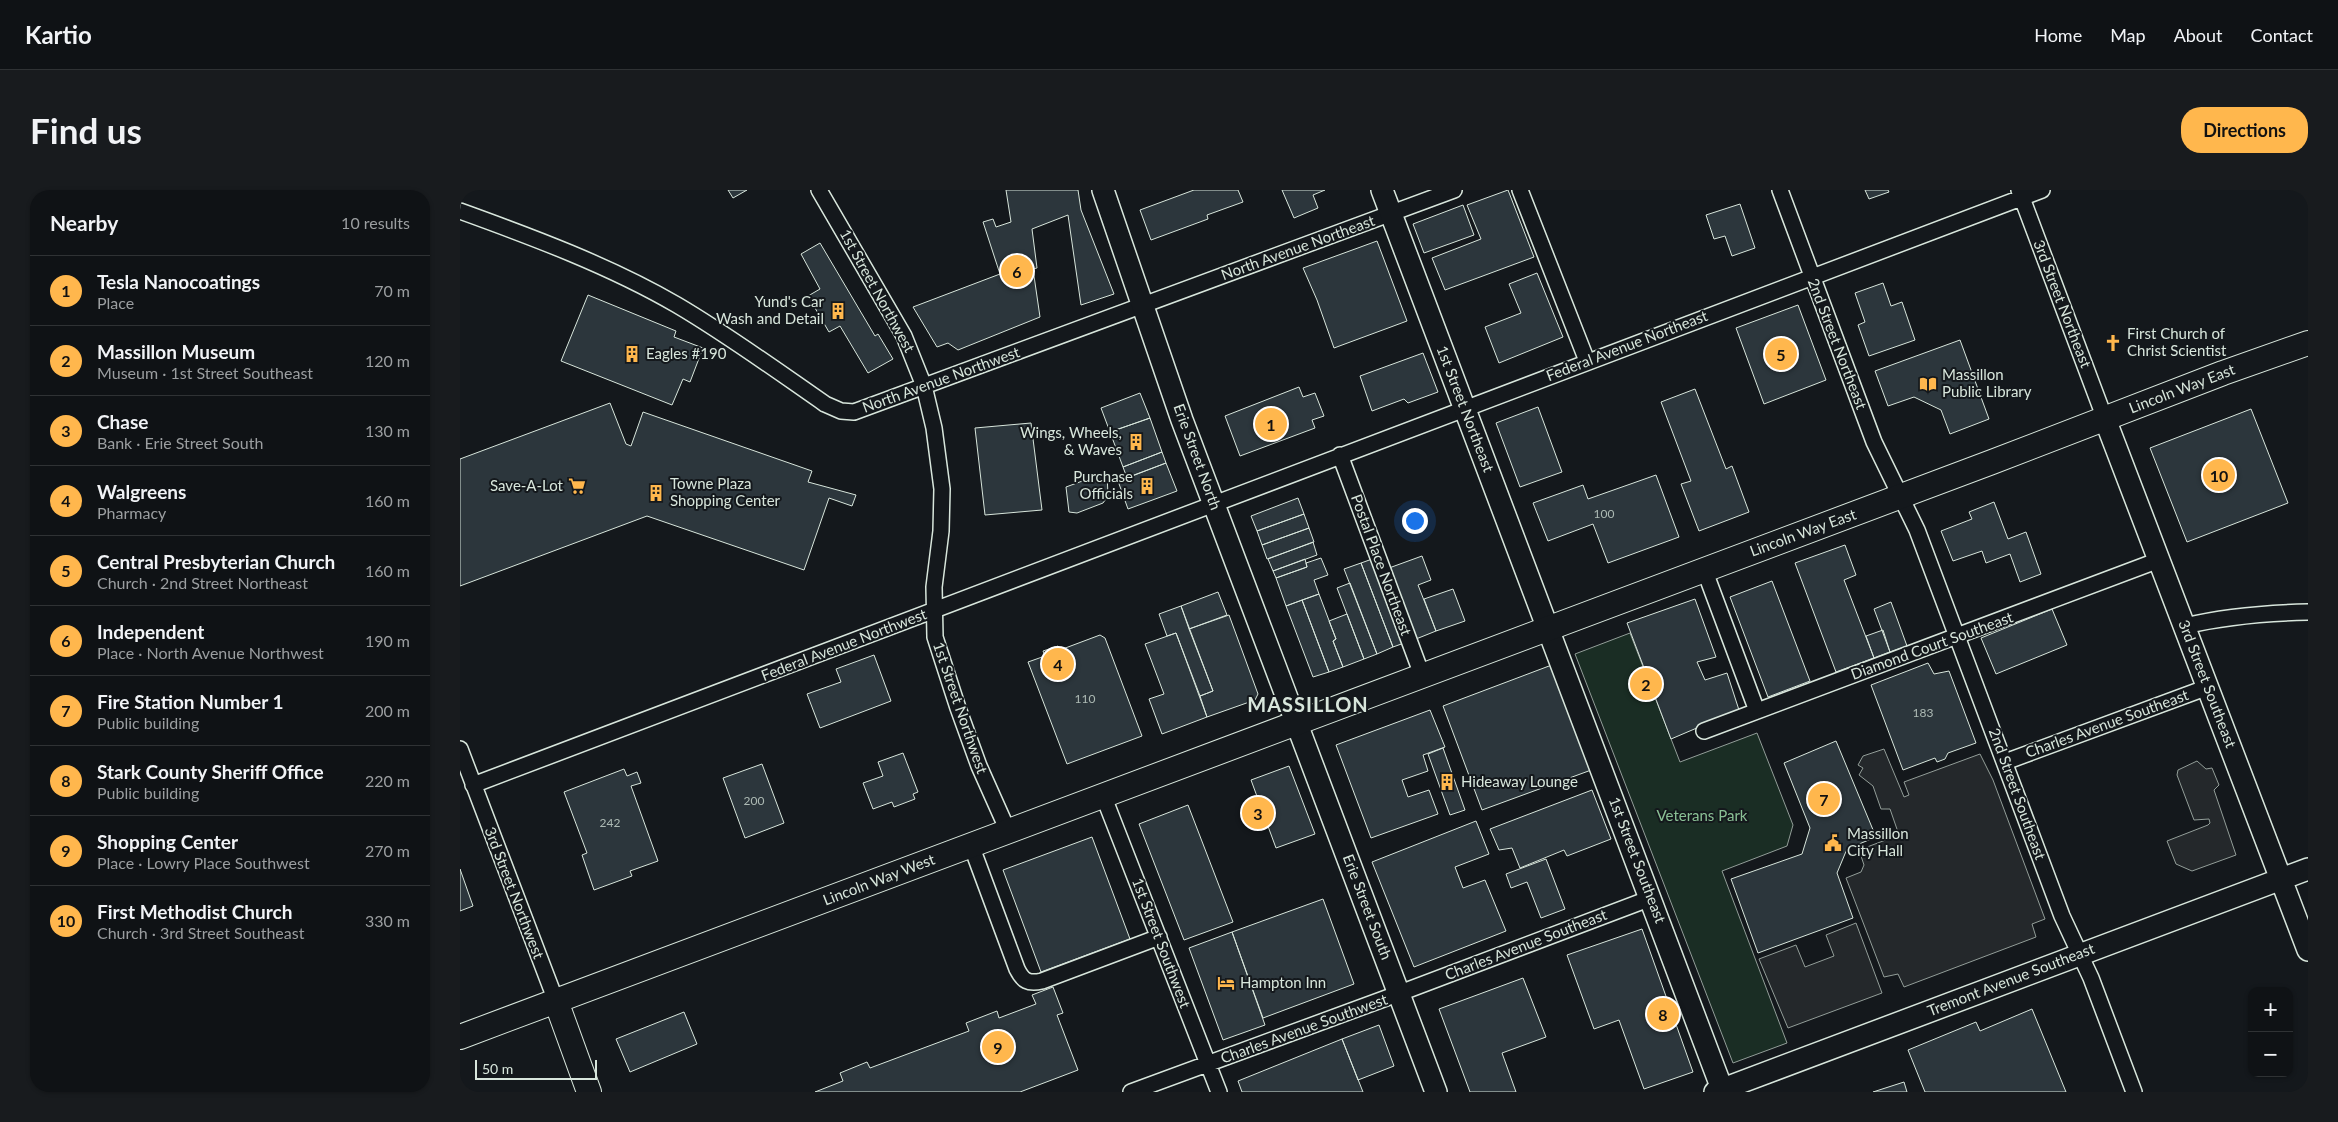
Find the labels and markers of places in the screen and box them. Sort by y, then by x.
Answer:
pin: 6 [1001,252,1033,290]
place label: Yund's Car Wash and Detail [716,292,825,327]
building icon: Yund's Car Wash and Detail [828,301,848,321]
place label: First Church of Christ Scientist [2127,324,2227,359]
church icon: First Church of Christ Scientist [2103,333,2123,353]
pin: 5 [1765,335,1797,373]
building icon: Eagles #190 [622,344,642,364]
place label: Eagles #190 [646,344,727,362]
place label: Massillon Public Library [1942,365,2032,400]
library icon: Massillon Public Library [1918,374,1938,394]
pin: 1 [1255,405,1287,443]
place label: Wings, Wheels, & Waves [1020,423,1122,458]
building icon: Wings, Wheels, & Waves [1126,432,1146,452]
pin: 10 [2203,456,2235,494]
place label: Purchase Officials [1073,467,1133,502]
place label: Towne Plaza Shopping Center [670,474,781,509]
place label: Save-A-Lot [490,476,564,494]
supermarket icon: Save-A-Lot [567,476,587,496]
building icon: Purchase Officials [1137,476,1157,496]
building icon: Towne Plaza Shopping Center [646,483,666,503]
pin: 4 [1042,645,1074,683]
pin: 2 [1630,665,1662,703]
building icon: Hideaway Lounge [1437,772,1457,792]
place label: Hideaway Lounge [1461,772,1578,790]
pin: 7 [1808,780,1840,818]
pin: 3 [1242,794,1274,832]
place label: Massillon City Hall [1847,824,1909,859]
public building icon: Massillon City Hall [1823,833,1843,853]
hotel icon: Hampton Inn [1216,973,1236,993]
place label: Hampton Inn [1240,973,1326,991]
pin: 8 [1647,995,1679,1033]
pin: 9 [982,1028,1014,1066]

